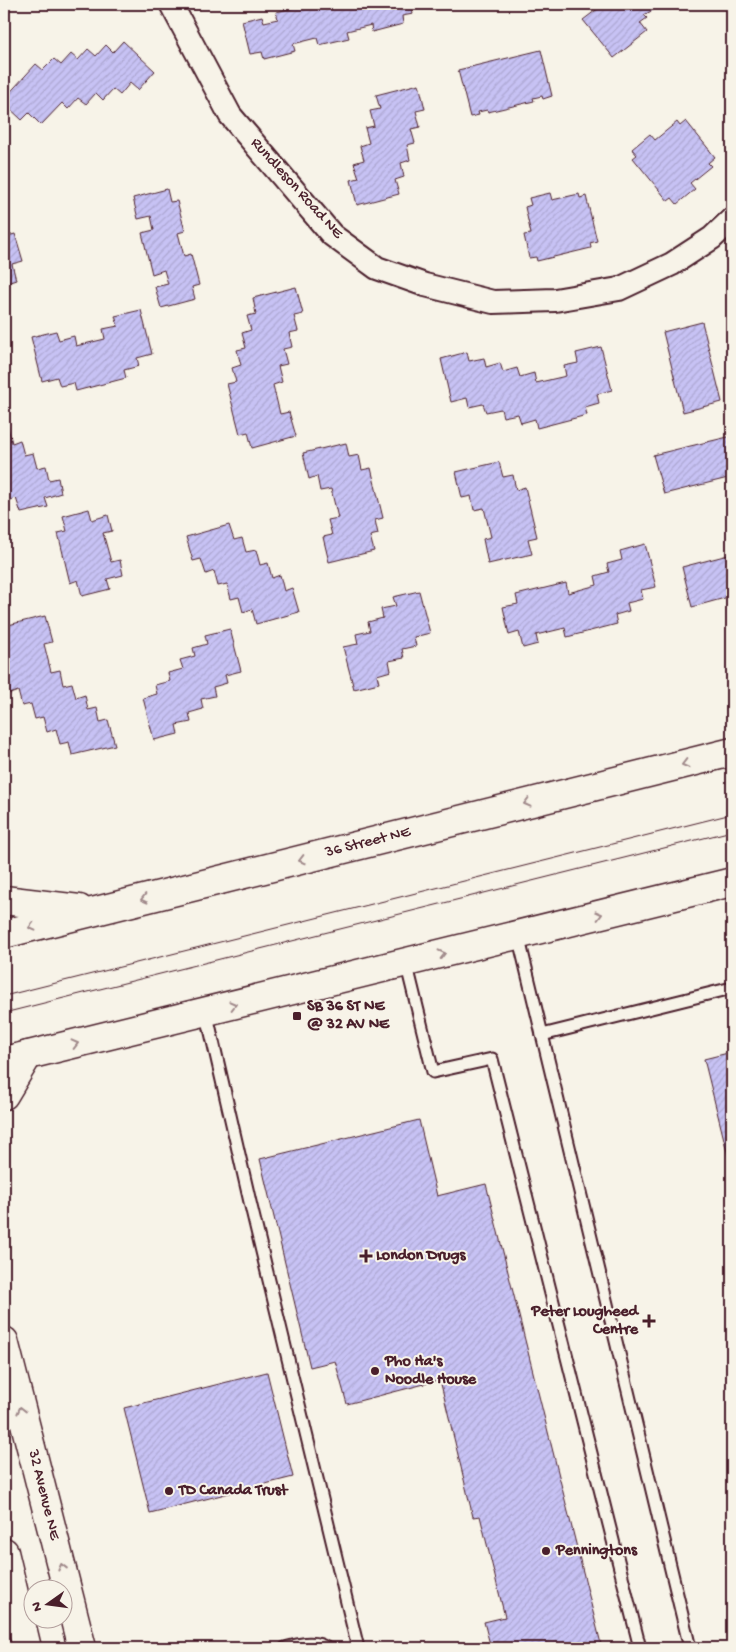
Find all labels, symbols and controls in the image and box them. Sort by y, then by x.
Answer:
street label: Rundleson Road NE [246,135,347,244]
one-way arrow [680,758,689,769]
one-way arrow [523,797,532,808]
street label: 36 Street NE [322,823,414,863]
one-way arrow [297,854,306,865]
one-way arrow [140,893,149,904]
one-way arrow [595,910,604,921]
one-way arrow [28,921,37,932]
one-way arrow [437,949,446,960]
place label: SB 36 ST NE @ 32 AV NE [307,998,390,1035]
one-way arrow [228,1000,237,1011]
marker: SB 36 ST NE @ 32 AV NE [291,1010,303,1022]
one-way arrow [71,1039,80,1050]
place label: London Drugs [376,1247,467,1266]
marker: London Drugs [360,1250,372,1262]
place label: Peter Lougheed Centre [530,1303,640,1340]
marker: Peter Lougheed Centre [642,1314,656,1328]
place label: Pho Ha's Noodle House [384,1353,477,1390]
marker: Pho Ha's Noodle House [369,1365,381,1377]
one-way arrow [16,1405,27,1414]
street label: 32 Avenue NE [22,1447,64,1543]
place label: TD Canada Trust [177,1482,289,1501]
marker: TD Canada Trust [163,1485,175,1497]
place label: Penningtons [555,1542,638,1561]
marker: Penningtons [540,1545,552,1557]
one-way arrow [57,1564,67,1572]
north arrow [22,1580,72,1630]
text: N [28,1600,47,1613]

